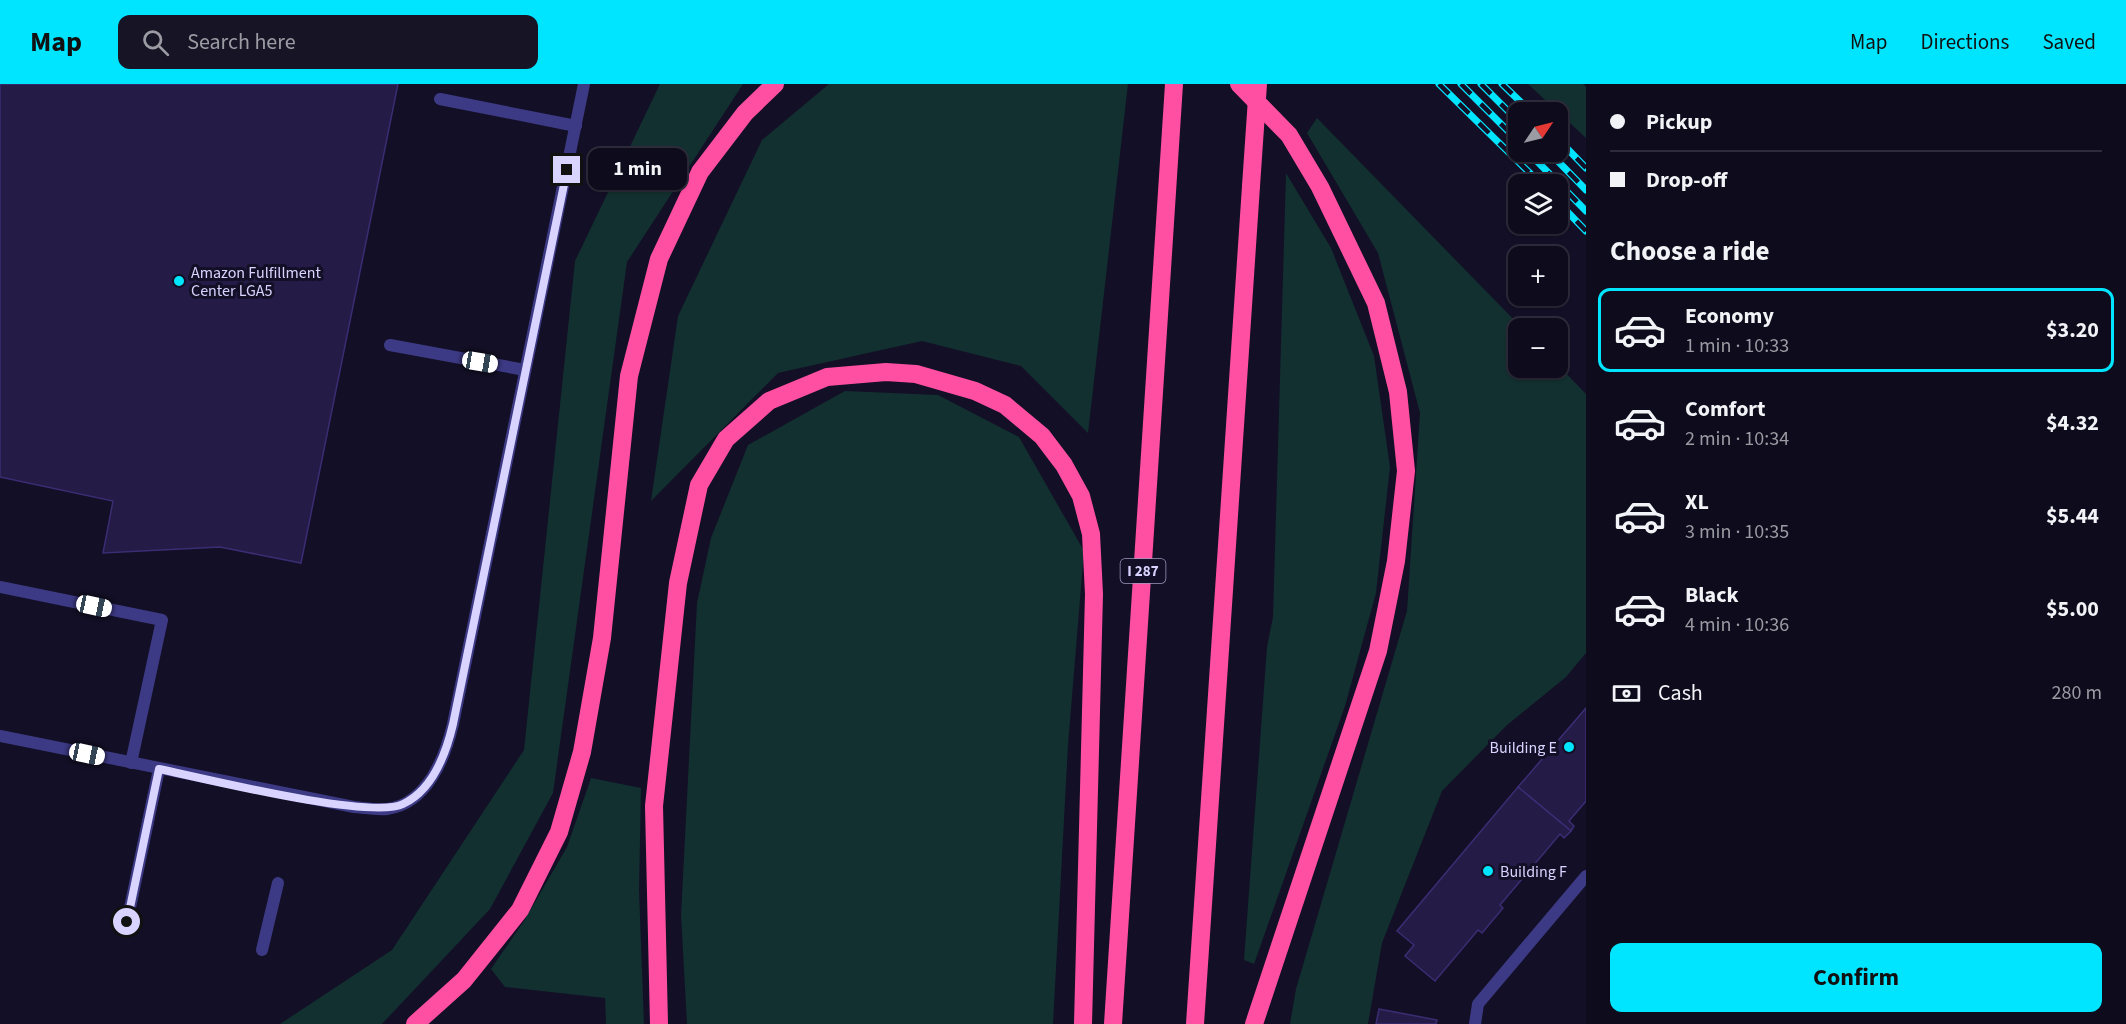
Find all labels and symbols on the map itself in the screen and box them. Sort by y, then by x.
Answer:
north arrow [1508,102,1568,162]
callout: 1 min [588,149,687,191]
route end [553,156,580,183]
place label: Amazon Fulfillment Center LGA5 [191,262,321,302]
marker: Amazon Fulfillment Center LGA5 [172,274,186,288]
car [461,350,499,374]
road number: I 287 [1120,559,1166,583]
car [75,593,113,619]
place label: Building E [1490,737,1557,759]
marker: Building E [1562,740,1576,754]
car [68,741,106,767]
place label: Building F [1500,861,1567,883]
marker: Building F [1481,864,1495,878]
route start [113,908,140,935]

